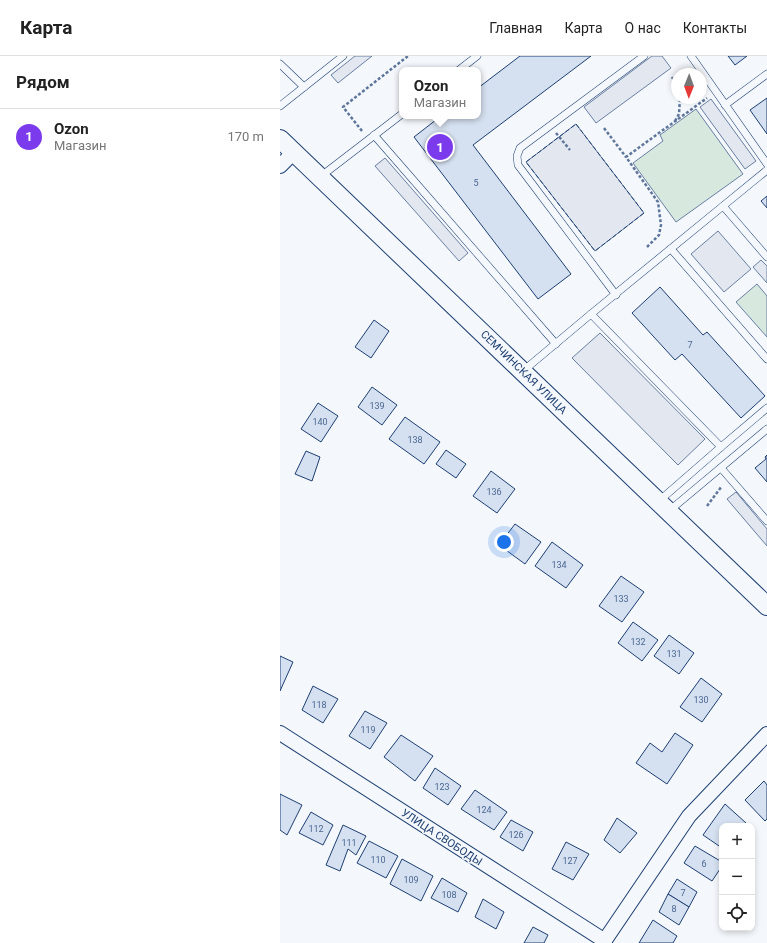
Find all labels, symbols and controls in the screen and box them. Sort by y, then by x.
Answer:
text: Карта [20,16,72,39]
text: Главная [489,20,542,36]
text: Карта [564,20,603,36]
text: О нас [625,20,661,36]
text: Контакты [683,20,747,36]
popup [399,67,481,119]
north arrow [671,68,707,104]
text: Рядом [16,72,70,92]
text: Ozon [414,77,448,95]
text: Магазин [414,95,466,110]
text: Ozon [54,120,89,138]
text: 1 [25,129,33,144]
text: 170 m [227,129,264,144]
pin: 1 [427,132,453,162]
text: Магазин [54,138,107,153]
house number: 5 [473,178,479,188]
street label: СЕМЧИНСКАЯ УЛИЦА [478,328,570,417]
house number: 7 [687,340,693,350]
house number: 139 [369,401,385,411]
house number: 140 [312,417,328,427]
house number: 138 [407,435,423,445]
house number: 136 [486,487,502,497]
your location [494,532,514,552]
house number: 134 [551,560,567,570]
house number: 133 [613,594,629,604]
house number: 132 [630,637,646,647]
house number: 131 [666,649,682,659]
house number: 130 [693,695,709,705]
house number: 118 [311,700,327,710]
house number: 119 [360,725,376,735]
house number: 123 [434,782,450,792]
house number: 124 [476,805,492,815]
street label: УЛИЦА СВОБОДЫ [399,806,485,868]
map controls [719,823,755,931]
button: + [719,823,755,859]
house number: 112 [308,824,324,834]
house number: 126 [508,830,524,840]
house number: 111 [341,838,357,848]
house number: 110 [370,855,386,865]
house number: 127 [562,856,578,866]
house number: 6 [701,859,707,869]
button: − [719,859,755,895]
house number: 109 [403,875,419,885]
house number: 7 [680,888,686,898]
house number: 108 [441,890,457,900]
button: locate [719,895,755,931]
house number: 8 [671,904,677,914]

